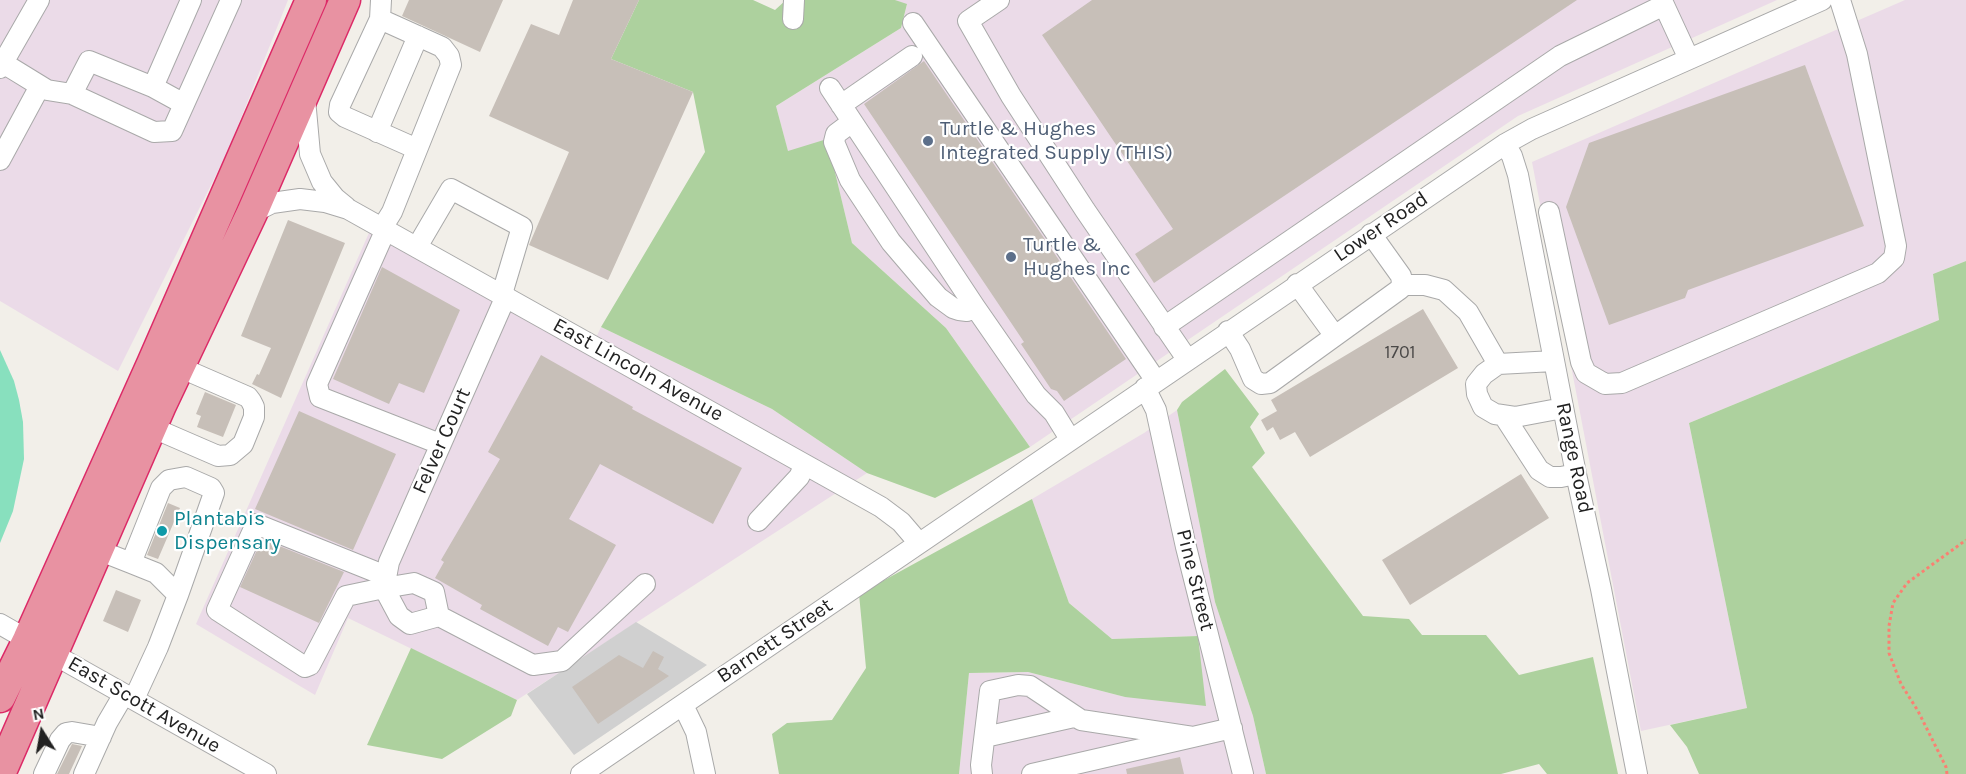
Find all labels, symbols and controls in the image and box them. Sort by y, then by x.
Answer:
place label: Turtle & Hughes Integrated Supply (THIS) [940,116,1173,166]
marker: Turtle & Hughes Integrated Supply (THIS) [921,134,935,148]
street label: Lower Road [1329,186,1433,268]
place label: Turtle & Hughes Inc [1023,232,1130,282]
marker: Turtle & Hughes Inc [1004,250,1018,264]
street label: East Lincoln Avenue [548,313,728,427]
house number: 1701 [1384,342,1416,364]
street label: Felver Court [407,384,477,498]
street label: Range Road [1550,400,1598,516]
place label: Plantabis Dispensary [174,506,281,556]
marker: Plantabis Dispensary [155,524,169,538]
street label: Pine Street [1170,527,1220,633]
street label: Barnett Street [712,593,838,689]
street label: East Scott Avenue [63,651,225,759]
north arrow [12,702,72,762]
text: N [31,703,46,724]

